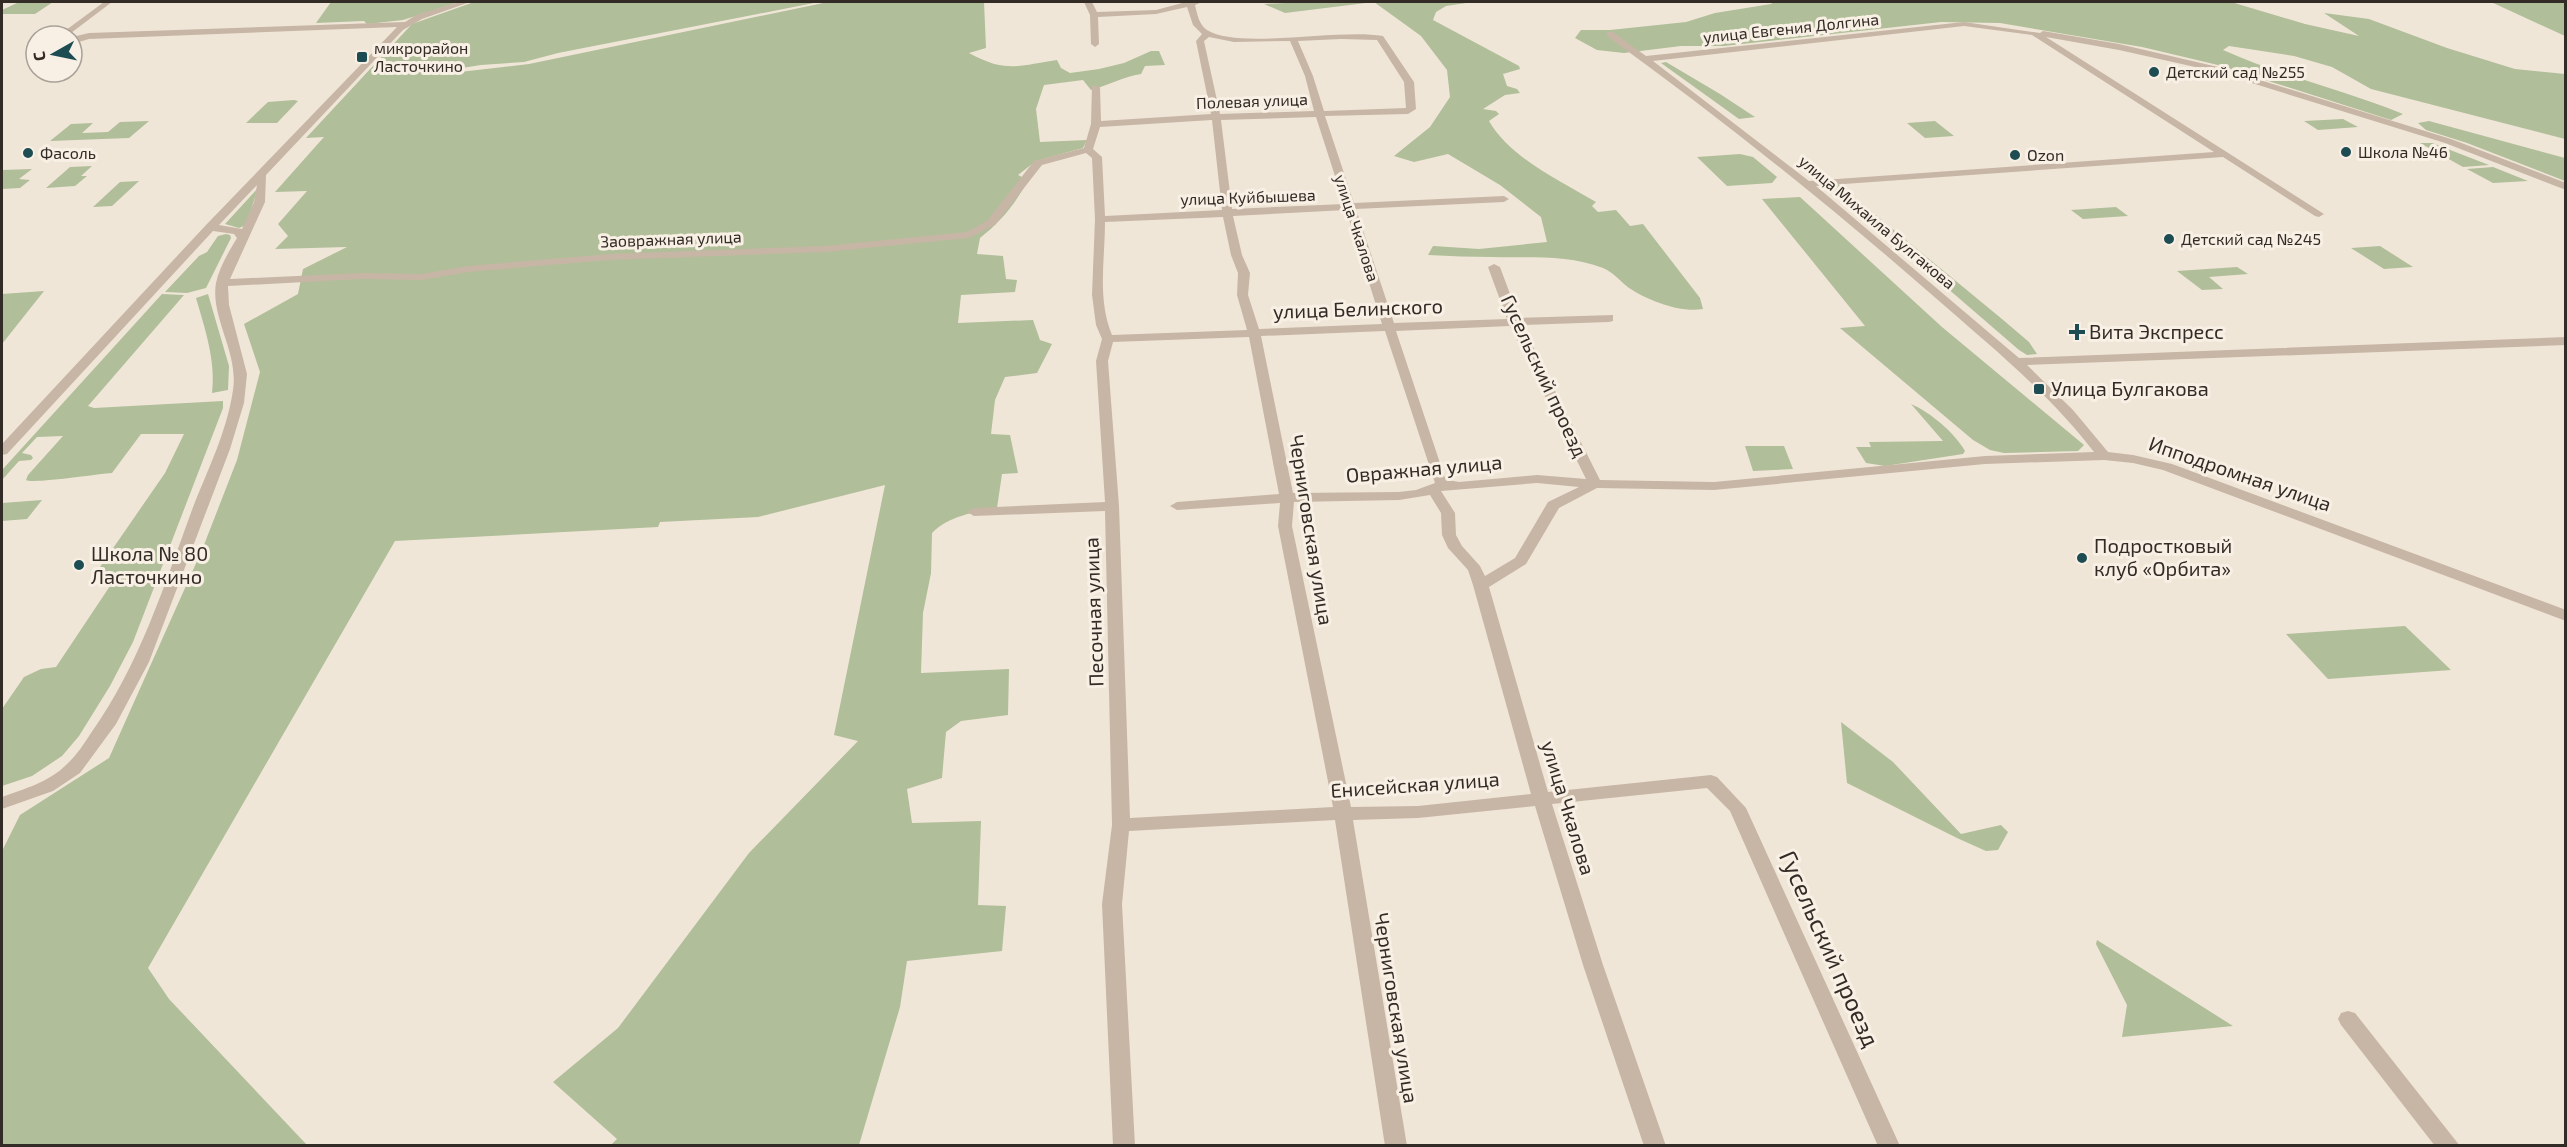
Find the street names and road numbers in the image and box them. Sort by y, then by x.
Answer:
street label: улица Евгения Долгина [1702,9,1880,47]
street label: Полевая улица [1196,89,1308,113]
street label: улица Михаила Булгакова [1795,151,1959,293]
street label: улица Чкалова [1330,172,1384,284]
street label: улица Куйбышева [1180,185,1316,209]
street label: Заовражная улица [600,227,742,251]
street label: Гусельский проезд [1496,290,1593,461]
street label: улица Белинского [1273,293,1443,324]
street label: Ипподромная улица [2146,431,2335,517]
street label: Черниговская улица [1284,433,1339,627]
street label: Овражная улица [1345,449,1503,488]
street label: Песочная улица [1078,537,1109,687]
street label: улица Чкалова [1536,738,1601,878]
street label: Енисейская улица [1330,766,1500,803]
street label: Гусельский проезд [1773,846,1887,1051]
street label: Черниговская улица [1369,911,1424,1105]

